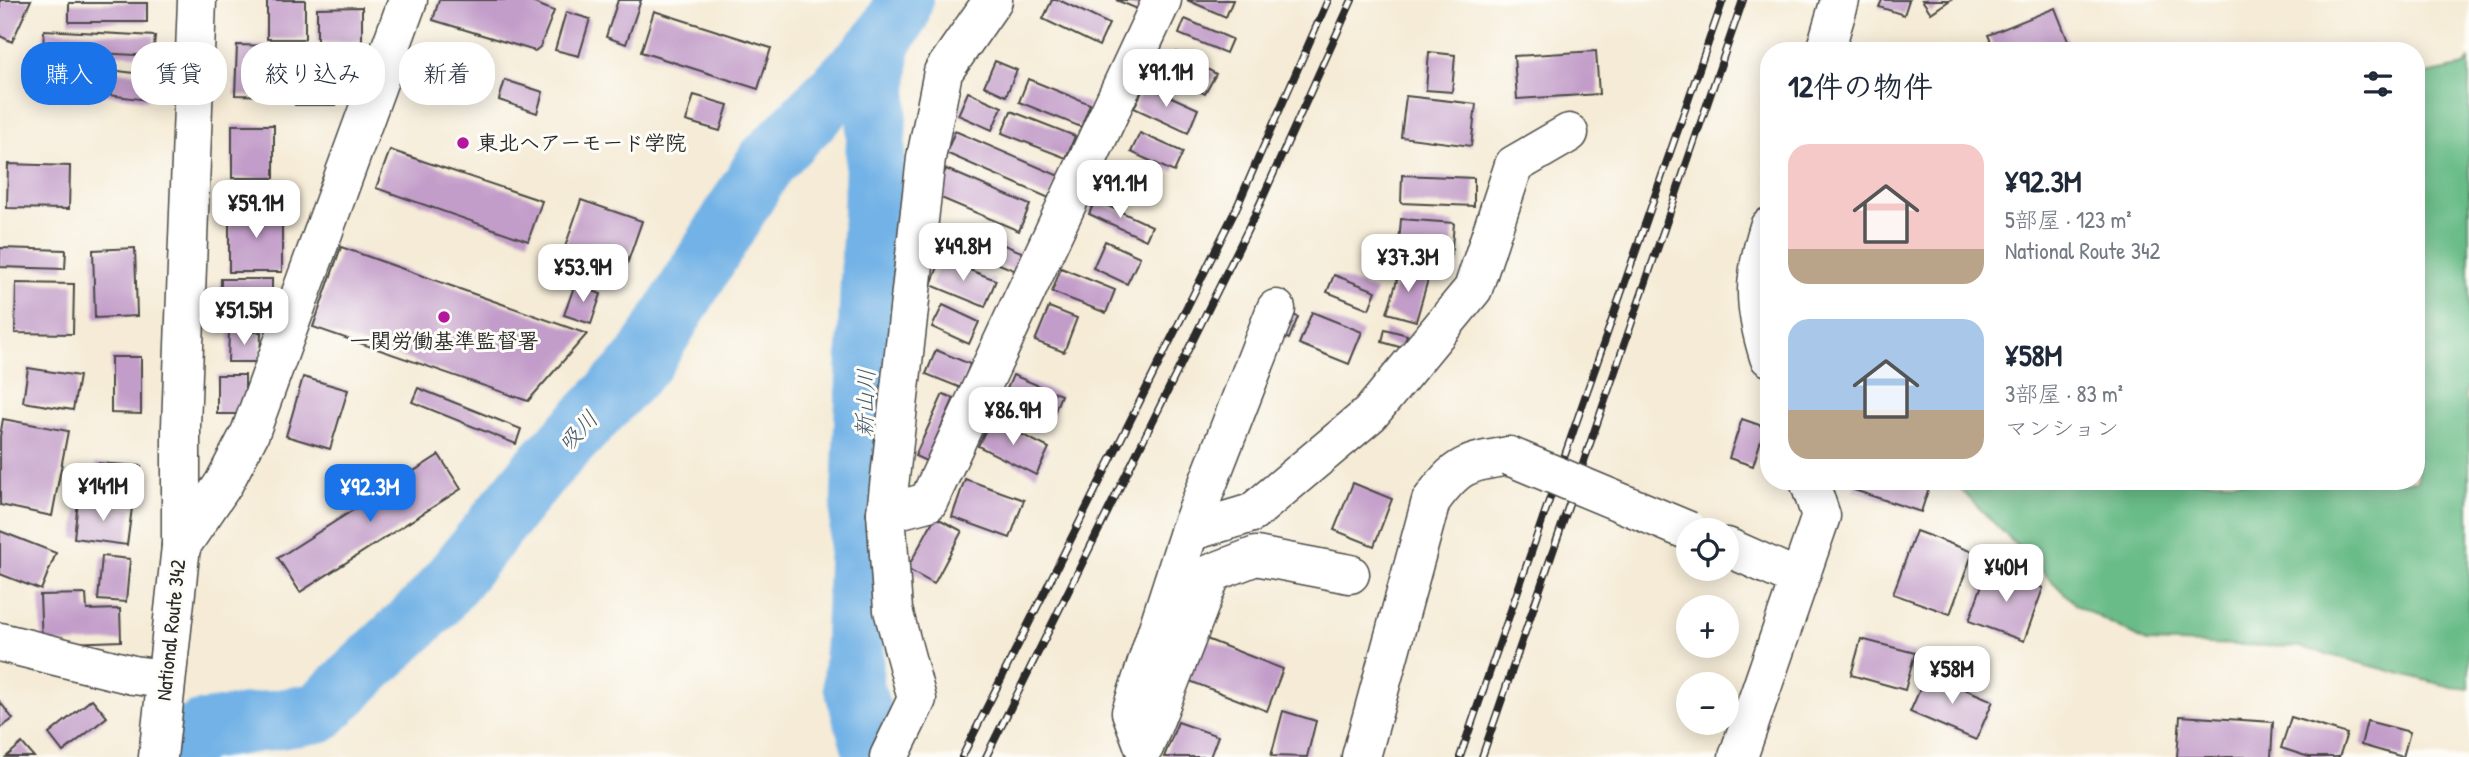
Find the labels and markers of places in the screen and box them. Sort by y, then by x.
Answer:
pin: ¥91.1M [1109,50,1223,109]
place label: 東北ヘアーモード学院 [477,128,686,157]
marker: 東北ヘアーモード学院 [455,135,471,151]
pin: ¥91.1M [1063,160,1177,220]
pin: ¥59.1M [199,180,313,240]
pin: ¥49.8M [906,224,1020,283]
pin: ¥37.3M [1351,234,1465,294]
pin: ¥53.9M [526,244,640,304]
pin: ¥51.5M [187,288,301,347]
marker: 一関労働基準監督署 [436,309,452,325]
place label: 一関労働基準監督署 [350,326,539,355]
pin: ¥86.9M [956,388,1070,447]
pin: ¥141M [54,463,152,523]
pin: ¥92.3M [313,464,427,524]
pin: ¥40M [1965,544,2047,604]
pin: ¥58M [1911,646,1993,706]

